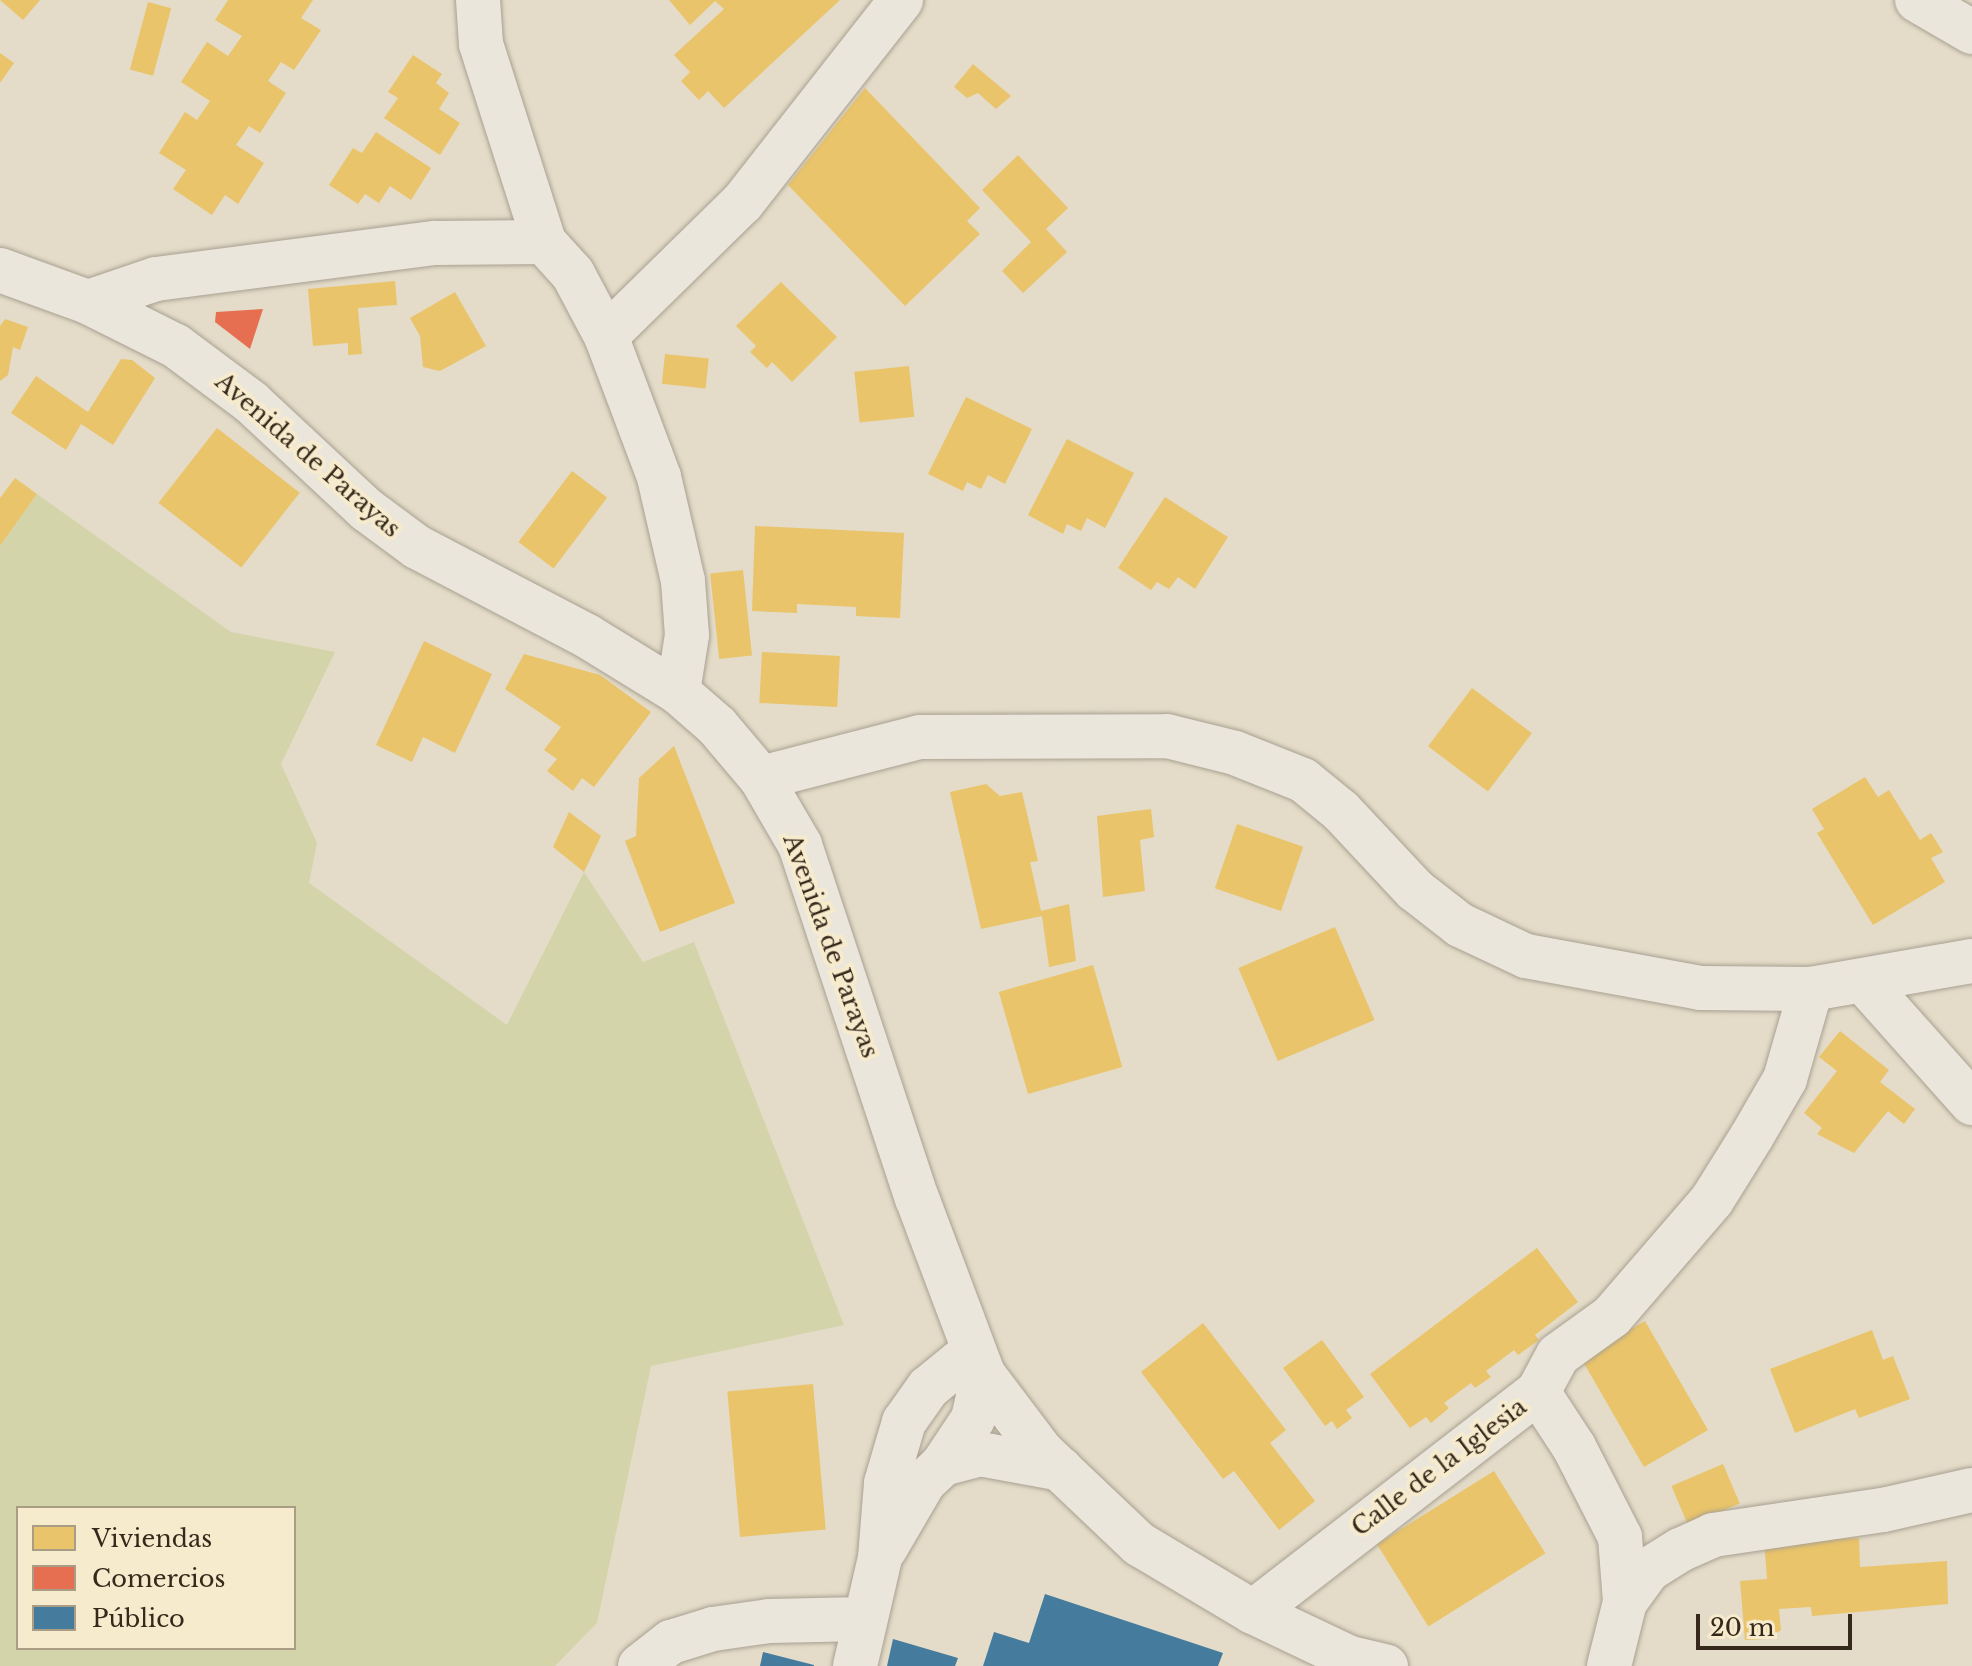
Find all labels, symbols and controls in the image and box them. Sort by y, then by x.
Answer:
street label: Avenida de Parayas [210,367,406,543]
street label: Avenida de Parayas [777,830,885,1062]
street label: Calle de la Iglesia [1346,1392,1532,1542]
legend [16,1506,296,1650]
text: Viviendas [92,1524,212,1553]
text: Comercios [92,1564,225,1593]
scale bar [1700,1598,1856,1648]
text: Público [92,1604,185,1633]
text: 20 m [1710,1613,1775,1642]

